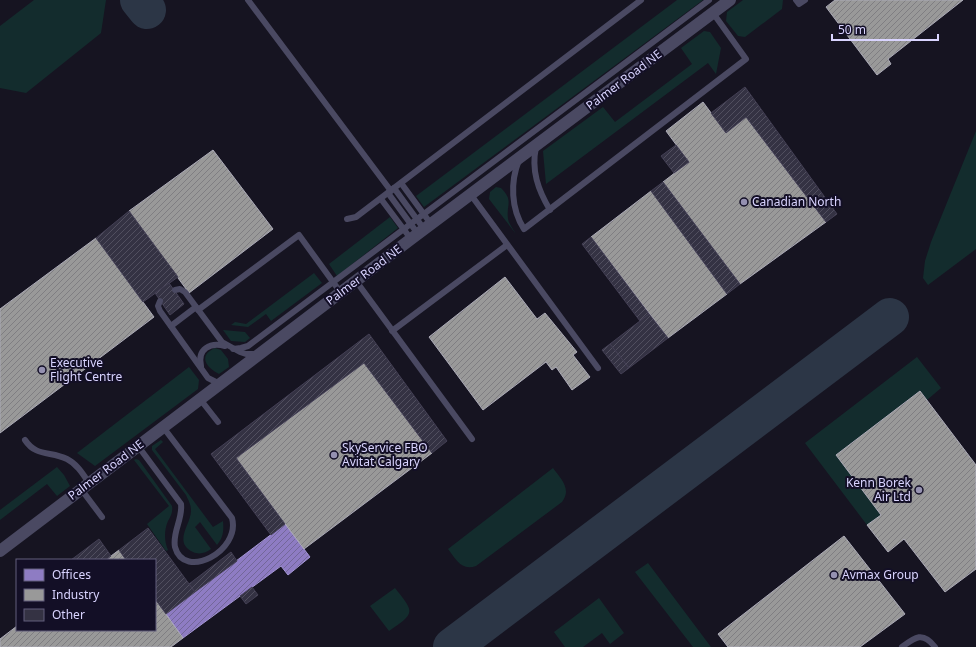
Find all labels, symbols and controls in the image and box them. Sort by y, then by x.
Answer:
scale bar [832,16,938,42]
text: 50 m [838,21,866,38]
street label: Palmer Road NE [582,45,665,114]
place label: Canadian North [752,193,841,210]
marker: Canadian North [739,197,749,207]
street label: Palmer Road NE [322,240,405,309]
place label: Executive Flight Centre [50,354,122,385]
marker: Executive Flight Centre [37,365,47,375]
street label: Palmer Road NE [64,435,147,504]
place label: SkyService FBO Avitat Calgary [342,439,428,470]
marker: SkyService FBO Avitat Calgary [329,450,339,460]
place label: Kenn Borek Air Ltd [846,474,912,505]
marker: Kenn Borek Air Ltd [914,485,924,495]
legend [16,559,156,631]
text: Offices [52,566,91,583]
place label: Avmax Group [842,566,919,583]
marker: Avmax Group [829,570,839,580]
text: Industry [52,586,100,603]
text: Other [52,606,85,623]

